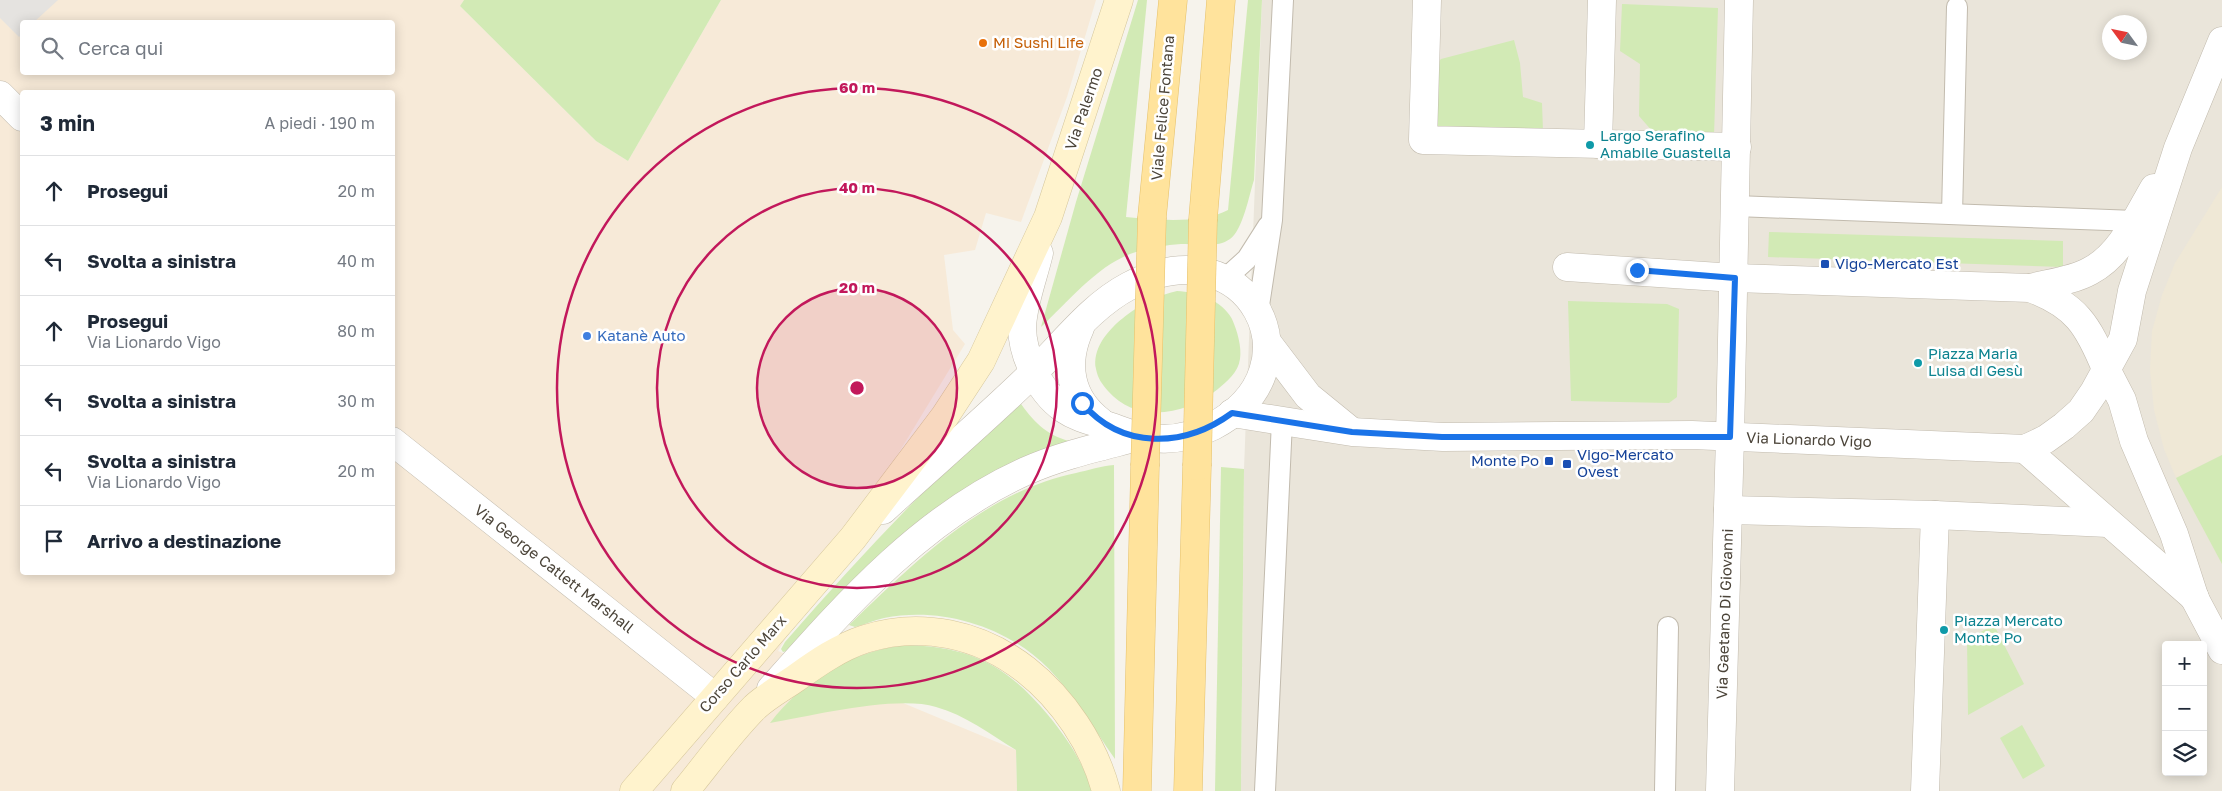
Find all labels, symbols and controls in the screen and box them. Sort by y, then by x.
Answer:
north arrow [2102,15,2147,60]
search box [20,20,395,75]
place label: Mi Sushi Life [993,33,1084,51]
icon: search [38,34,66,62]
street label: Viale Felice Fontana [1147,35,1177,181]
text: Cerca qui [78,36,163,59]
marker: Mi Sushi Life [977,37,989,49]
street label: Via Palermo [1061,65,1106,152]
text: 60 m [839,78,875,96]
text: 3 min [40,110,95,136]
text: A piedi · 190 m [264,113,375,133]
place label: Largo Serafino Amabile Guastella [1600,126,1731,161]
marker: Largo Serafino Amabile Guastella [1584,139,1596,151]
icon: ahead [40,177,68,205]
text: 40 m [839,178,875,196]
text: Prosegui [87,179,168,202]
text: 20 m [338,181,375,201]
icon: left [40,247,68,275]
text: Svolta a sinistra [87,249,236,272]
text: 40 m [337,251,375,271]
place label: Vigo-Mercato Est [1835,254,1959,272]
marker: Vigo-Mercato Est [1819,258,1831,270]
route end [1626,259,1649,282]
text: 20 m [839,278,875,296]
text: Prosegui [87,309,168,332]
icon: ahead [40,317,68,345]
text: 80 m [337,321,375,341]
place label: Katanè Auto [597,326,686,344]
marker: Katanè Auto [581,330,593,342]
text: Via Lionardo Vigo [87,332,221,352]
place label: Piazza Maria Luisa di Gesù [1928,344,2023,379]
marker: Piazza Maria Luisa di Gesù [1912,357,1924,369]
centre of rings [848,379,866,397]
icon: left [40,387,68,415]
text: Svolta a sinistra [87,389,236,412]
text: 30 m [338,391,375,411]
route start [1071,392,1094,415]
street label: Via Lionardo Vigo [1746,428,1872,450]
place label: Vigo-Mercato Ovest [1577,445,1674,480]
text: Svolta a sinistra [87,449,236,472]
place label: Monte Po [1471,451,1539,469]
marker: Monte Po [1543,455,1555,467]
icon: left [40,457,68,485]
marker: Vigo-Mercato Ovest [1561,458,1573,470]
text: 20 m [338,461,375,481]
text: Via Lionardo Vigo [87,472,221,492]
street label: Via George Catlett Marshall [471,500,638,636]
icon: arrive [40,527,68,555]
street label: Via Gaetano Di Giovanni [1712,528,1736,700]
text: Arrivo a destinazione [87,529,281,552]
street label: Corso Carlo Marx [695,611,789,716]
place label: Piazza Mercato Monte Po [1954,611,2063,646]
marker: Piazza Mercato Monte Po [1938,624,1950,636]
map controls [2162,641,2207,776]
button: + [2162,641,2207,686]
button: − [2162,686,2207,731]
button: layers [2162,731,2207,776]

